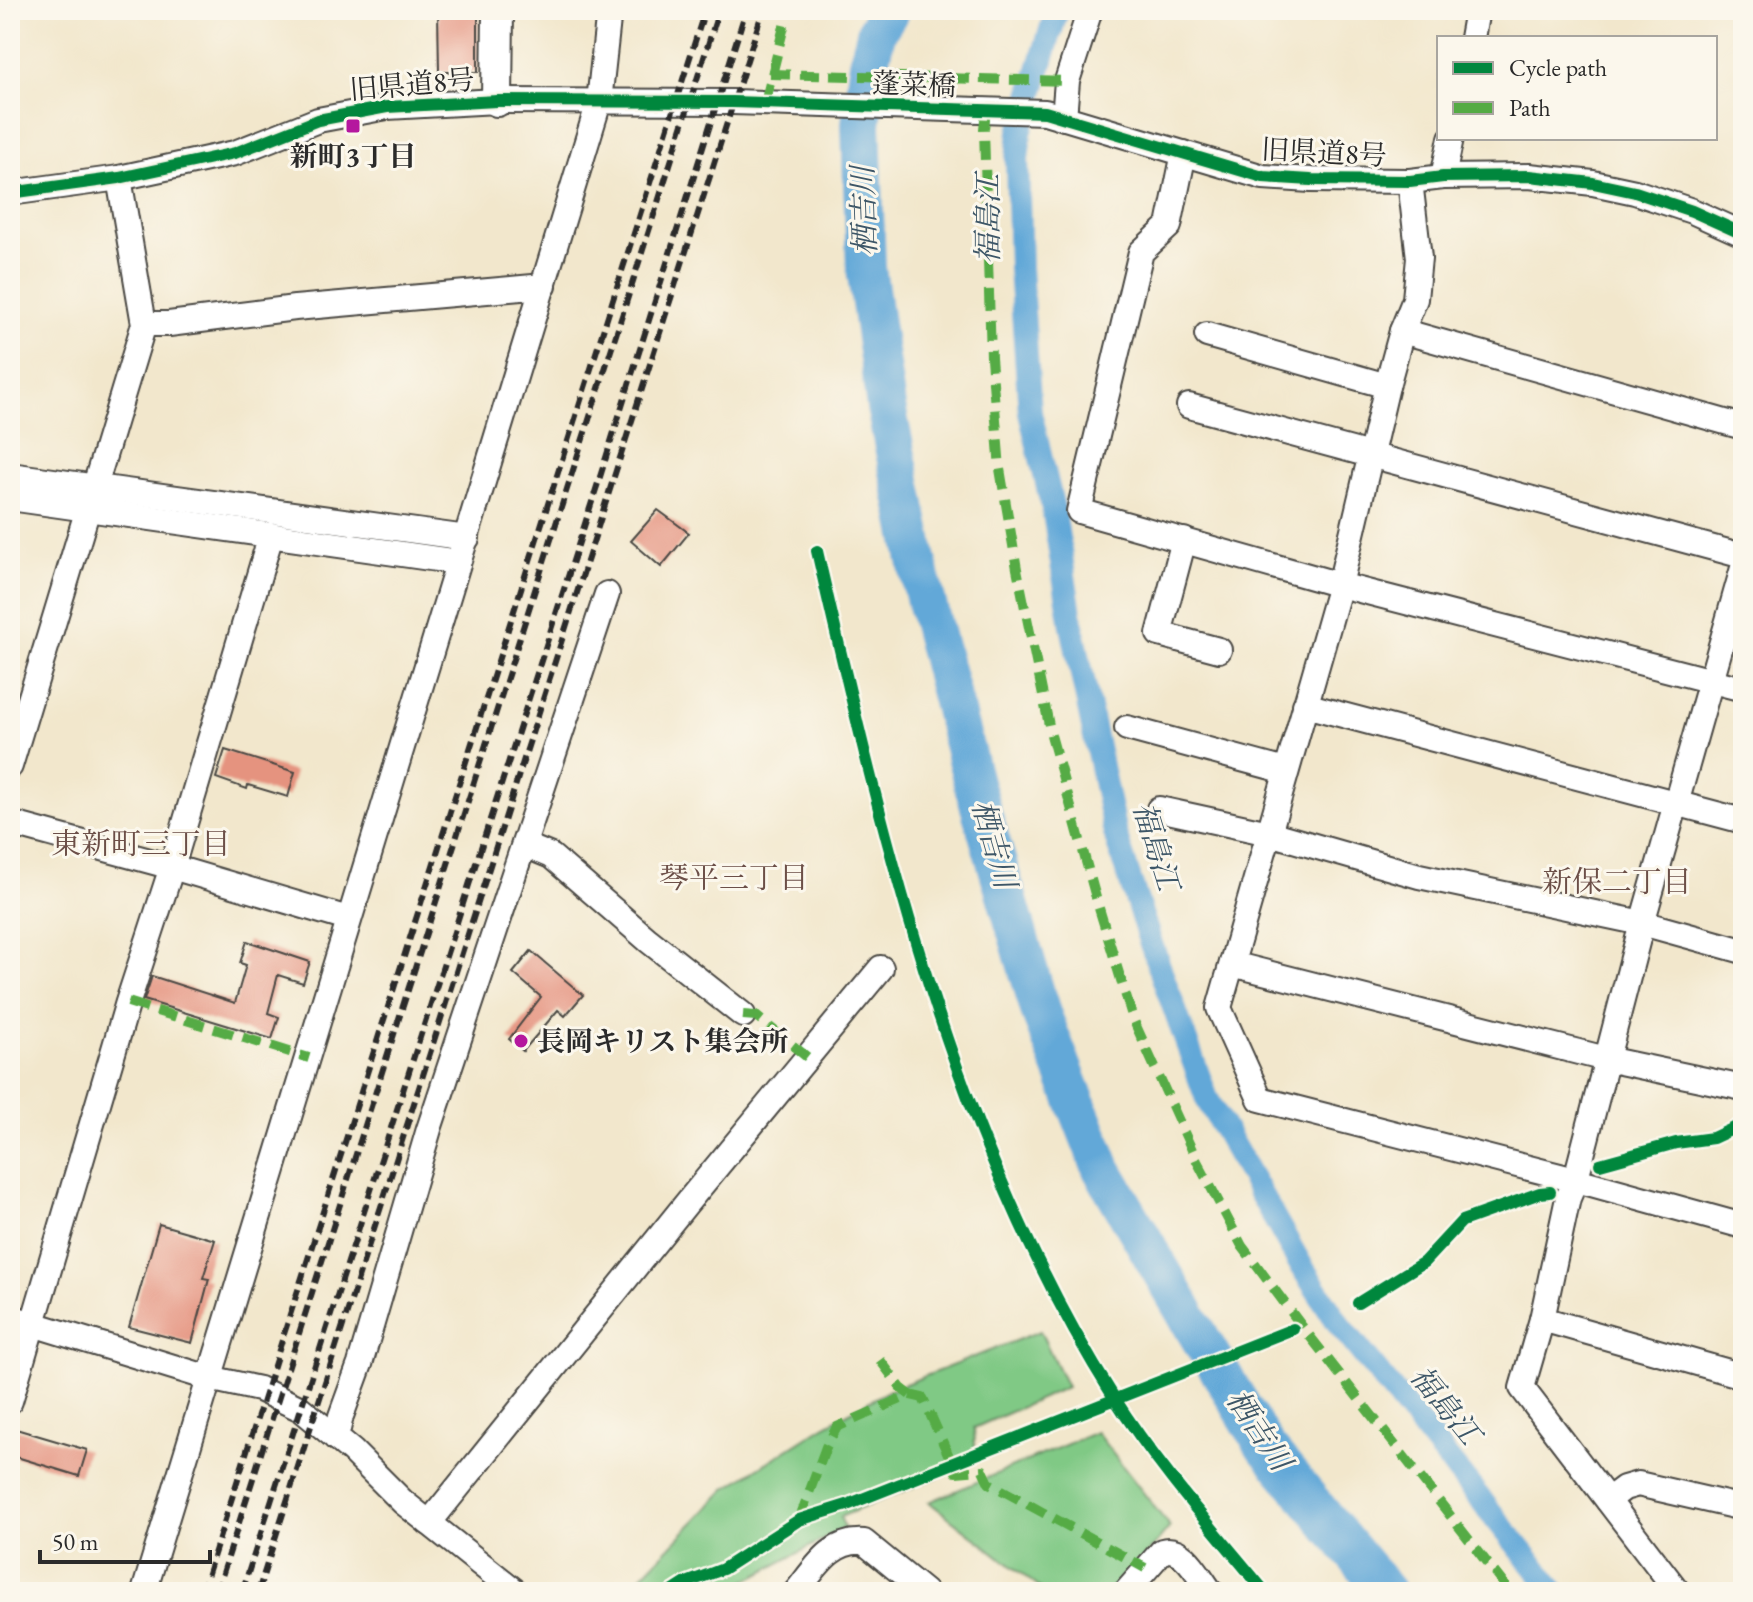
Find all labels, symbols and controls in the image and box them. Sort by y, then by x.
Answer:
legend [1437,36,1717,140]
text: Cycle path [1509,52,1607,83]
street label: 旧県道8号 [348,61,476,107]
street label: 蓬菜橋 [871,65,957,103]
text: Path [1509,92,1551,123]
marker: 新町3丁目 [344,117,362,135]
street label: 旧県道8号 [1260,131,1388,173]
place label: 新町3丁目 [290,138,416,174]
water label: 栖吉川 [842,162,885,257]
water label: 福島江 [968,170,1007,264]
water label: 栖吉川 [963,795,1026,895]
water label: 福島江 [1125,797,1189,898]
district label: 東新町三丁目 [51,824,231,863]
district label: 琴平三丁目 [659,858,809,897]
district label: 新保二丁目 [1542,862,1692,901]
place label: 長岡キリスト集会所 [537,1023,788,1059]
marker: 長岡キリスト集会所 [512,1032,530,1050]
water label: 福島江 [1402,1357,1491,1455]
water label: 栖吉川 [1218,1382,1302,1480]
scale bar [40,1514,210,1564]
text: 50 m [52,1526,99,1557]

